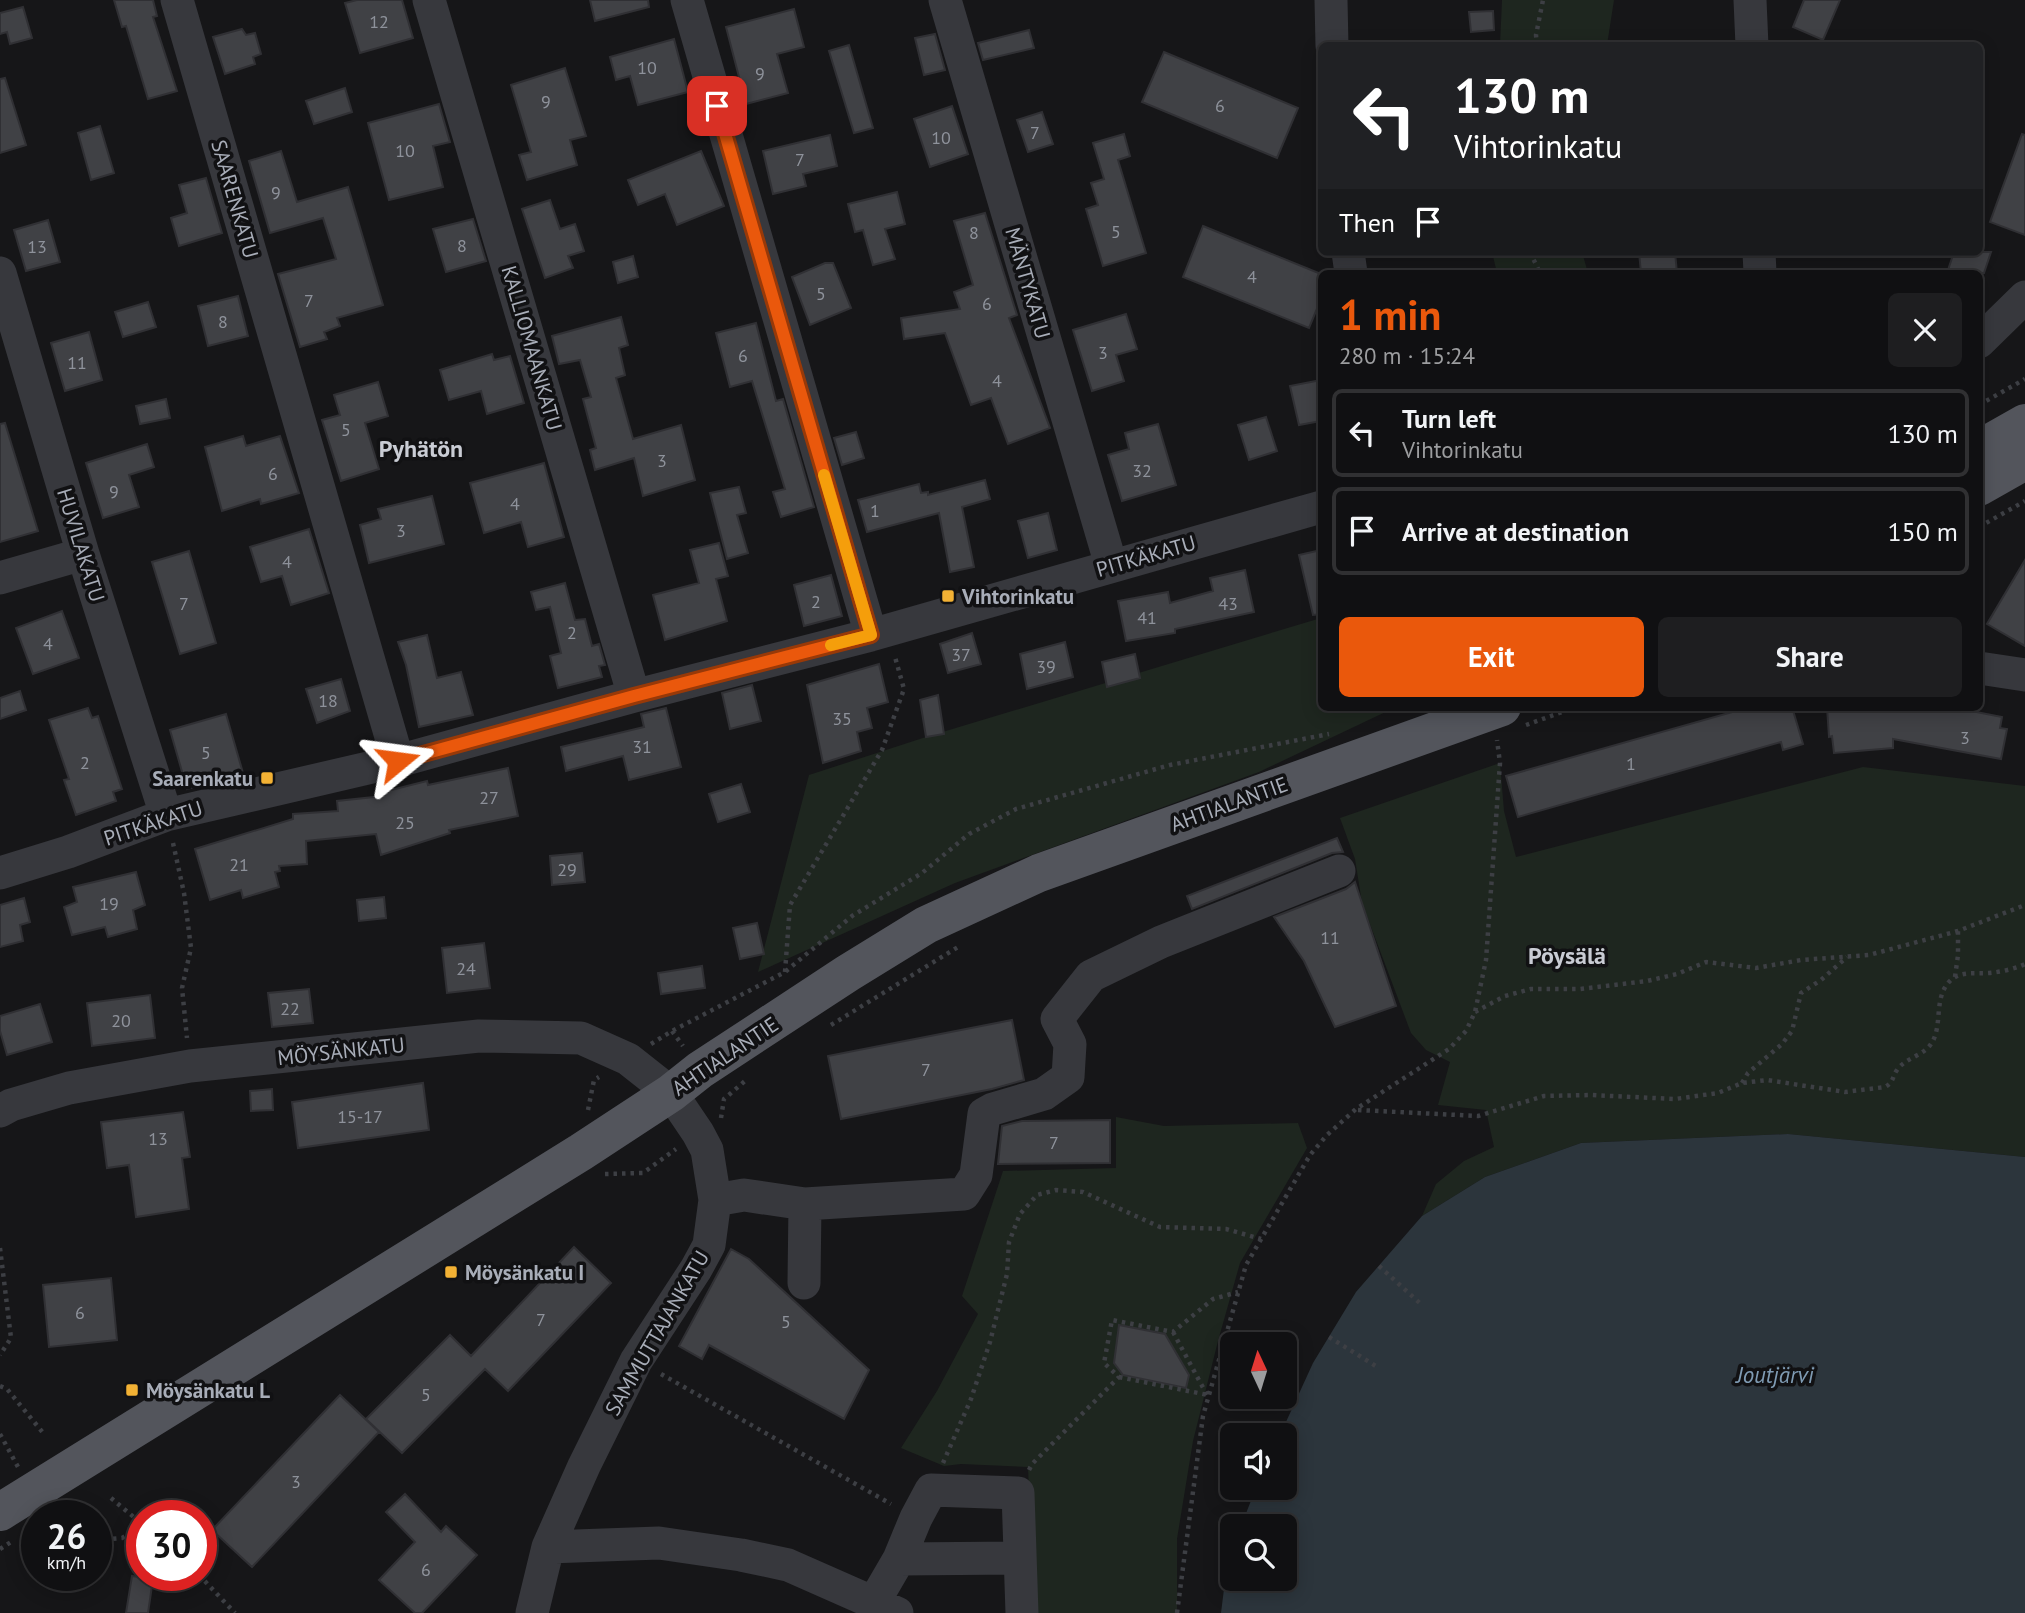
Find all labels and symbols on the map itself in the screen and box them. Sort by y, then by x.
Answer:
house number: 12 [369,10,389,33]
house number: 10 [637,56,657,79]
house number: 9 [755,62,765,85]
pin [687,76,747,136]
house number: 9 [541,90,551,113]
house number: 6 [1215,94,1225,117]
house number: 7 [1030,121,1040,144]
house number: 10 [931,126,951,149]
street label: SAARENKATU [205,137,265,261]
house number: 10 [395,139,415,162]
house number: 7 [795,148,805,171]
house number: 9 [271,181,281,204]
house number: 5 [1111,220,1121,243]
house number: 8 [969,221,979,244]
street label: MÄNTYKATU [999,224,1057,342]
house number: 8 [457,234,467,257]
house number: 13 [27,235,47,258]
street label: KALLIOMAANKATU [496,262,568,434]
house number: 4 [1247,265,1257,288]
house number: 5 [816,282,826,305]
house number: 7 [304,289,314,312]
house number: 6 [982,292,992,315]
house number: 8 [218,310,228,333]
house number: 3 [1098,341,1108,364]
house number: 6 [738,344,748,367]
house number: 11 [67,351,87,374]
house number: 4 [992,369,1002,392]
house number: 5 [341,418,351,441]
district label: Pyhätön [379,433,463,464]
house number: 3 [657,449,667,472]
house number: 32 [1132,459,1152,482]
house number: 6 [268,462,278,485]
house number: 9 [109,480,119,503]
street label: HUVILAKATU [51,485,111,605]
house number: 4 [510,492,520,515]
house number: 1 [870,499,880,522]
house number: 3 [396,519,406,542]
street label: PITKÄKATU [1093,529,1199,583]
house number: 4 [282,550,292,573]
place label: Vihtorinkatu [961,583,1074,610]
marker: Vihtorinkatu [940,588,956,604]
house number: 2 [811,590,821,613]
house number: 7 [179,592,189,615]
house number: 43 [1218,592,1238,615]
house number: 41 [1137,606,1157,629]
house number: 2 [567,621,577,644]
house number: 4 [43,632,53,655]
house number: 37 [951,643,971,666]
house number: 39 [1036,655,1056,678]
house number: 18 [318,689,338,712]
house number: 35 [832,707,852,730]
position arrow [361,724,435,798]
house number: 3 [1960,726,1970,749]
house number: 31 [632,735,652,758]
house number: 5 [201,741,211,764]
house number: 2 [80,751,90,774]
house number: 1 [1626,752,1636,775]
place label: Saarenkatu [152,765,253,792]
marker: Saarenkatu [259,770,275,786]
street label: AHTIALANTIE [1167,770,1291,838]
house number: 27 [479,786,499,809]
street label: PITKÄKATU [100,794,206,852]
house number: 25 [395,811,415,834]
house number: 21 [229,853,249,876]
house number: 29 [557,858,577,881]
house number: 19 [99,892,119,915]
house number: 11 [1320,926,1340,949]
district label: Pöysälä [1528,940,1606,971]
house number: 24 [456,957,476,980]
house number: 22 [280,997,300,1020]
house number: 20 [111,1009,131,1032]
street label: AHTIALANTIE [667,1010,783,1102]
street label: MÖYSÄNKATU [276,1031,406,1071]
house number: 7 [921,1058,931,1081]
house number: 15-17 [337,1105,383,1128]
house number: 13 [148,1127,168,1150]
house number: 7 [1049,1131,1059,1154]
street label: SAMMUTTAJANKATU [599,1246,715,1420]
place label: Möysänkatu I [465,1259,584,1286]
marker: Möysänkatu I [443,1264,459,1280]
house number: 6 [75,1301,85,1324]
house number: 7 [536,1308,546,1331]
house number: 5 [781,1310,791,1333]
north arrow [1220,1332,1297,1409]
water label: Joutjärvi [1734,1360,1815,1389]
place label: Möysänkatu L [146,1377,270,1404]
marker: Möysänkatu L [124,1382,140,1398]
house number: 5 [421,1383,431,1406]
house number: 3 [291,1470,301,1493]
speed limit sign: 30 [126,1500,217,1591]
house number: 6 [421,1558,431,1581]

